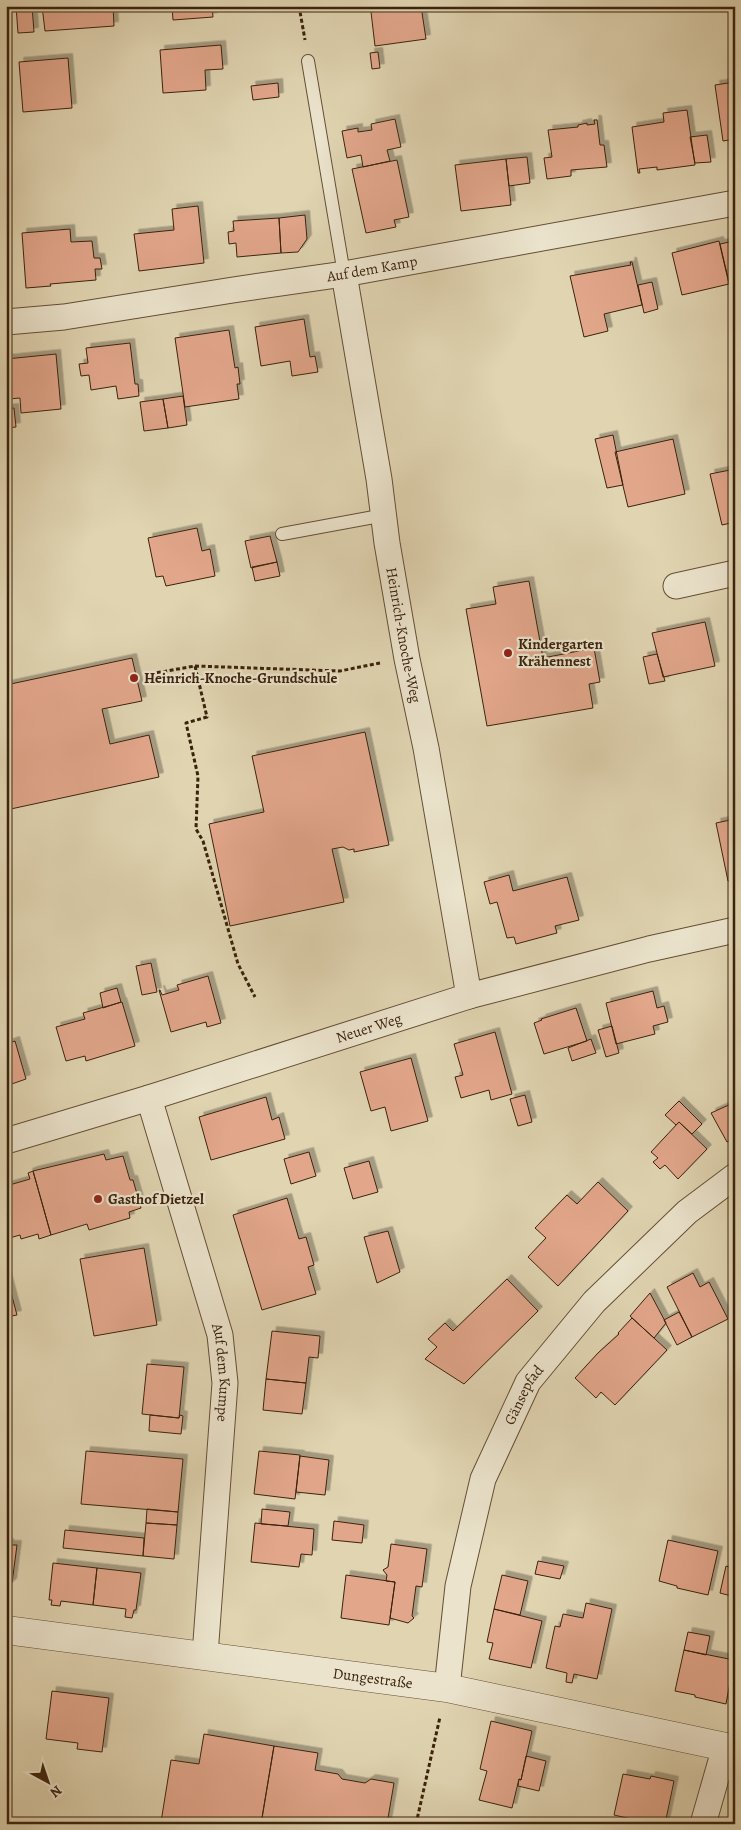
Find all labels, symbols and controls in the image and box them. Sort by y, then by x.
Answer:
street label: Auf dem Kamp [325,251,419,287]
street label: Heinrich-Knoche-Weg [381,566,426,705]
place label: Kindergarten Krähennest [518,634,604,671]
marker: Kindergarten Krähennest [502,647,514,659]
place label: Heinrich-Knoche-Grundschule [144,668,338,688]
marker: Heinrich-Knoche-Grundschule [128,672,140,684]
street label: Neuer Weg [333,1008,405,1048]
place label: Gasthof Dietzel [108,1189,204,1209]
marker: Gasthof Dietzel [92,1193,104,1205]
street label: Auf dem Kumpe [207,1320,235,1423]
street label: Gänsepfad [499,1360,549,1428]
street label: Dungestraße [332,1663,414,1693]
north arrow [22,1758,72,1808]
text: N [46,1781,66,1802]

